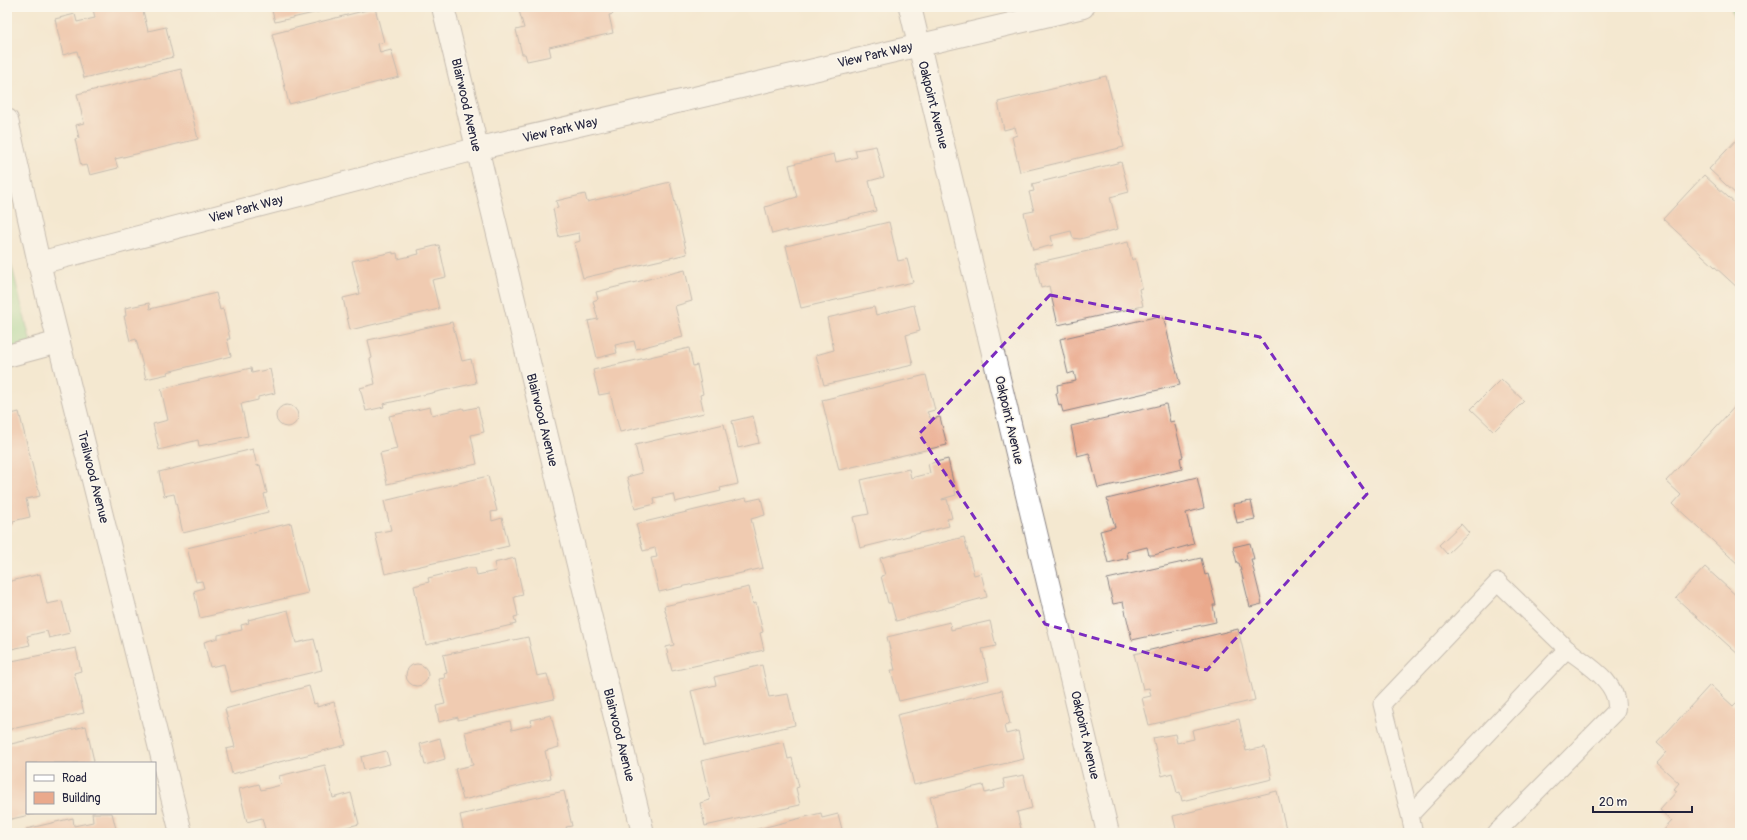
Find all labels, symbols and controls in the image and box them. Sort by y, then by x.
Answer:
street label: View Park Way [836,39,914,71]
street label: Blairwood Avenue [447,57,485,154]
street label: Oakpoint Avenue [914,59,952,151]
street label: View Park Way [521,114,599,146]
street label: View Park Way [207,191,285,227]
street label: Blairwood Avenue [523,372,561,469]
street label: Oakpoint Avenue [991,374,1027,466]
street label: Trailwood Avenue [74,429,112,526]
street label: Blairwood Avenue [600,687,638,784]
street label: Oakpoint Avenue [1067,689,1103,781]
legend [26,762,156,814]
text: Road [62,771,87,786]
scale bar [1593,788,1692,814]
text: Building [62,791,101,806]
text: 20 m [1599,795,1628,810]

